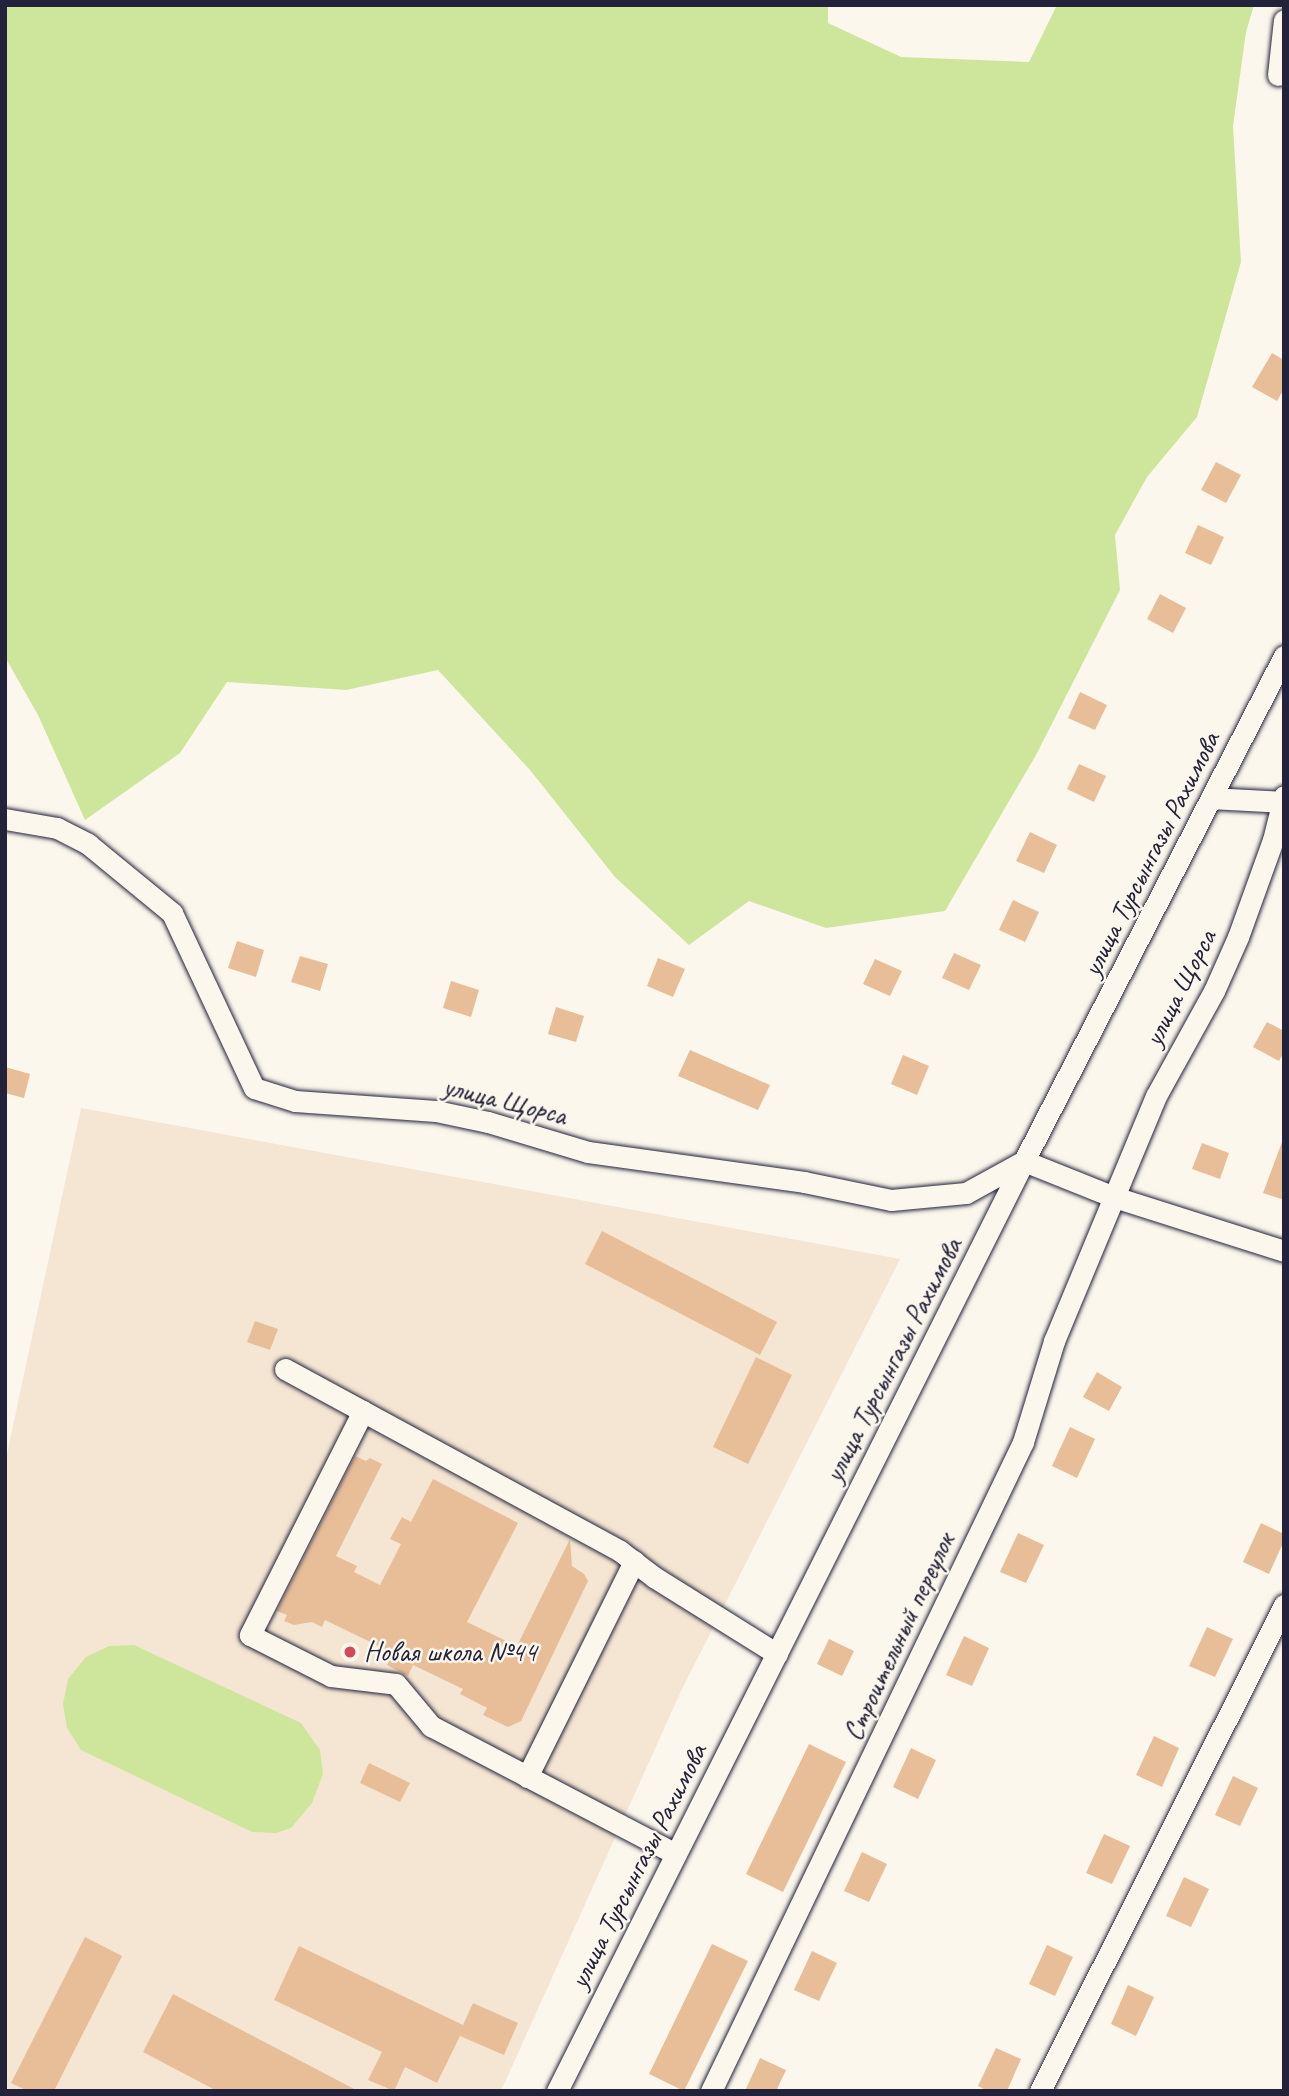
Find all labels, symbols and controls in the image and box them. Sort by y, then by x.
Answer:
street label: улица Турсынгазы Рахимова [1075,726,1227,982]
street label: улица Щорса [1136,924,1224,1052]
street label: улица Щорса [440,1069,570,1133]
street label: улица Турсынгазы Рахимова [817,1232,969,1488]
street label: Строительный переулок [836,1528,962,1746]
place label: Новая школа №44 [364,1635,537,1669]
marker: Новая школа №44 [342,1644,358,1660]
street label: улица Турсынгазы Рахимова [562,1738,714,1994]

